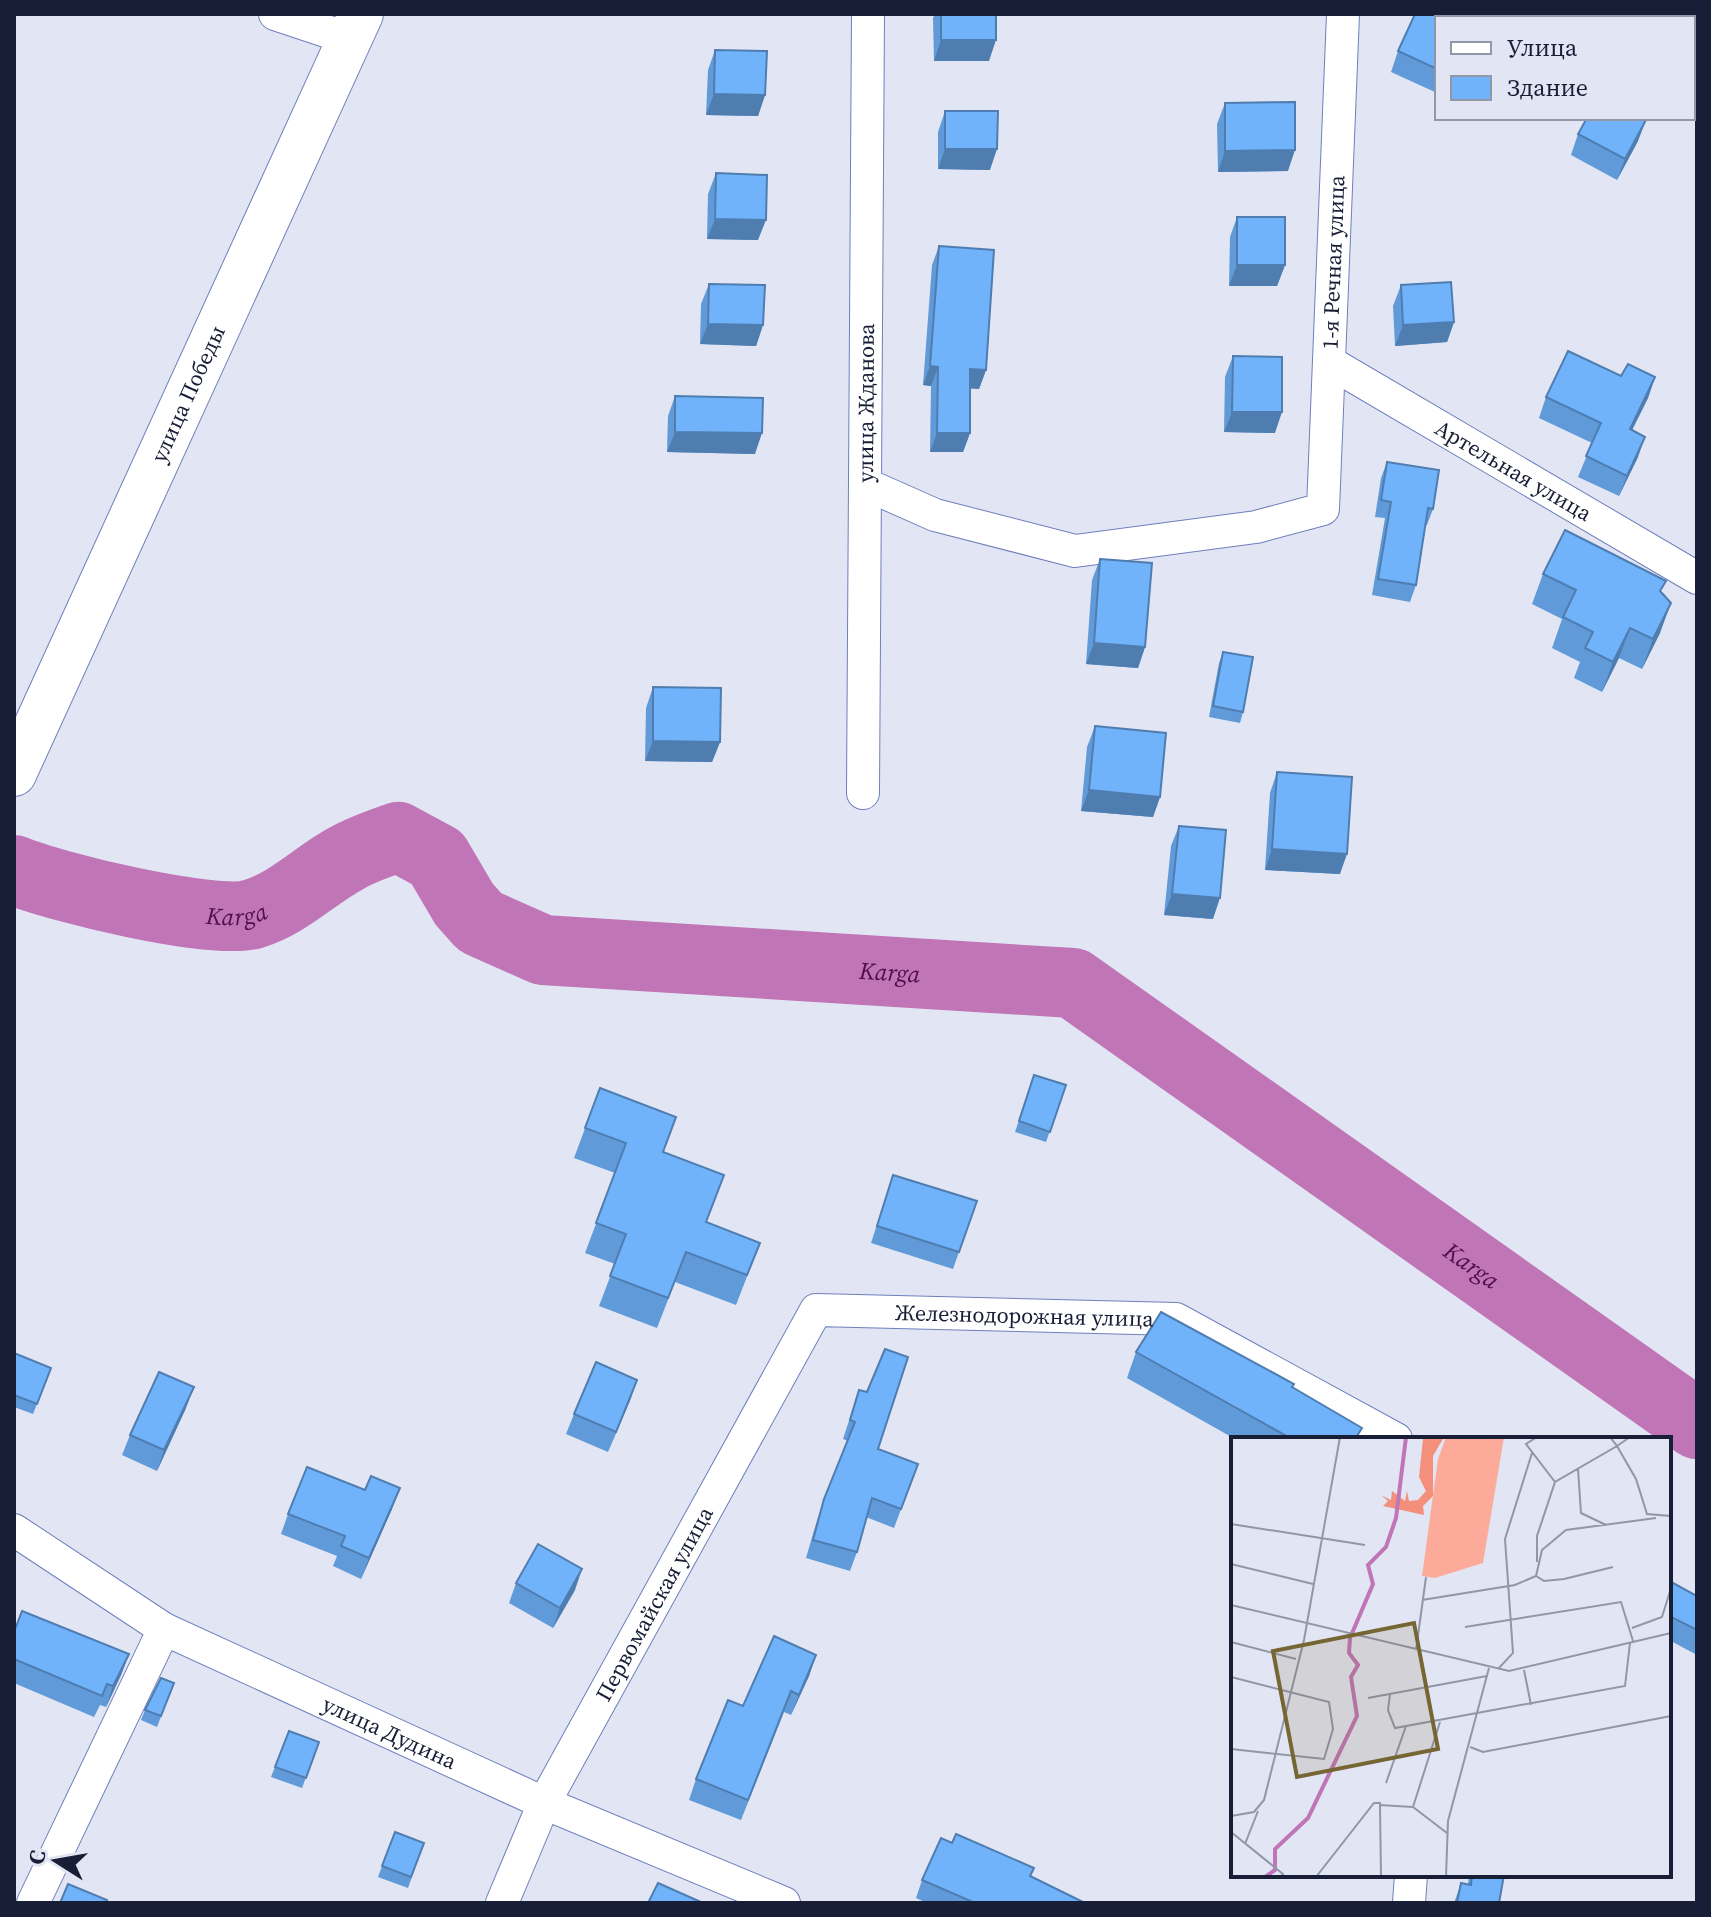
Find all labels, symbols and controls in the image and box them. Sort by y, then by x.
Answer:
legend [1435,16,1695,120]
text: Улица [1507,31,1578,64]
text: Здание [1507,71,1588,104]
street label: 1-я Речная улица [1314,174,1352,350]
street label: улица Победы [143,320,232,467]
street label: улица Жданова [850,322,881,483]
street label: Артельная улица [1430,413,1598,528]
water label: Karga [204,894,272,933]
water label: Karga [857,953,922,990]
water label: Karga [1437,1233,1507,1296]
street label: Железнодорожная улица [895,1297,1155,1333]
inset map [1231,1437,1671,1877]
street label: Первомайская улица [588,1500,720,1706]
street label: улица Дудина [318,1689,462,1776]
north arrow [16,1821,96,1901]
text: С [20,1847,52,1867]

